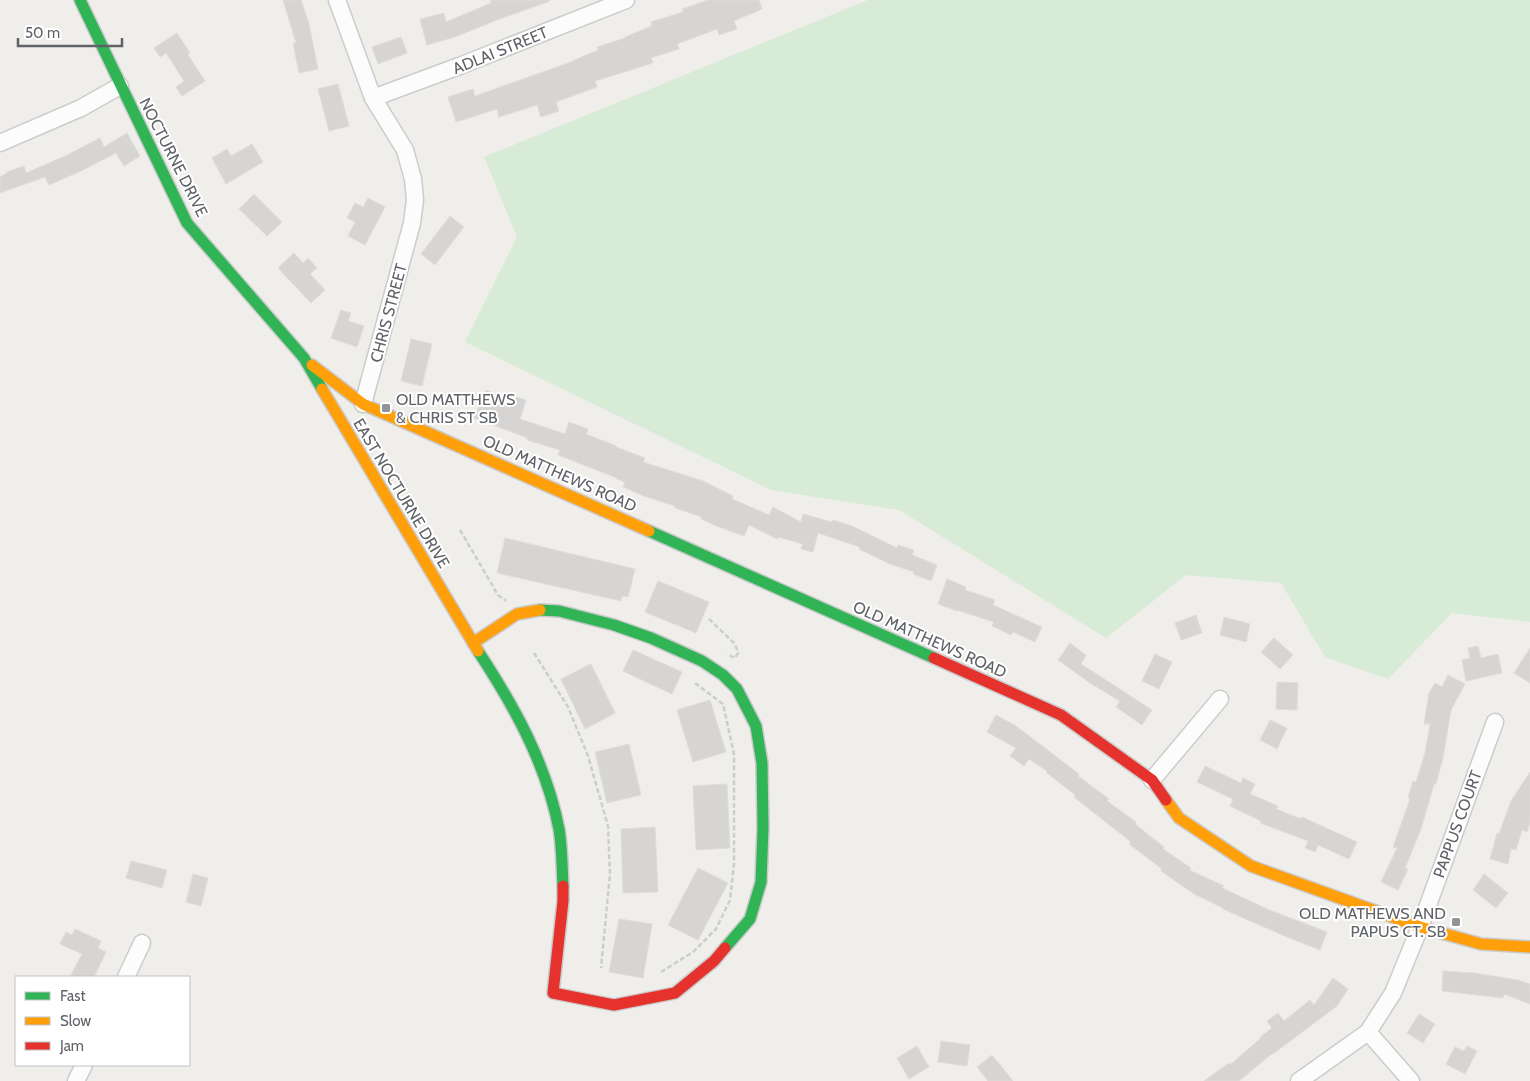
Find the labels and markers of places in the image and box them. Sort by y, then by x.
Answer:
place label: OLD MATTHEWS & CHRIS ST SB [396,390,515,427]
marker: OLD MATTHEWS & CHRIS ST SB [380,402,392,414]
place label: OLD MATHEWS AND PAPUS CT. SB [1299,904,1446,941]
marker: OLD MATHEWS AND PAPUS CT. SB [1450,916,1462,928]

